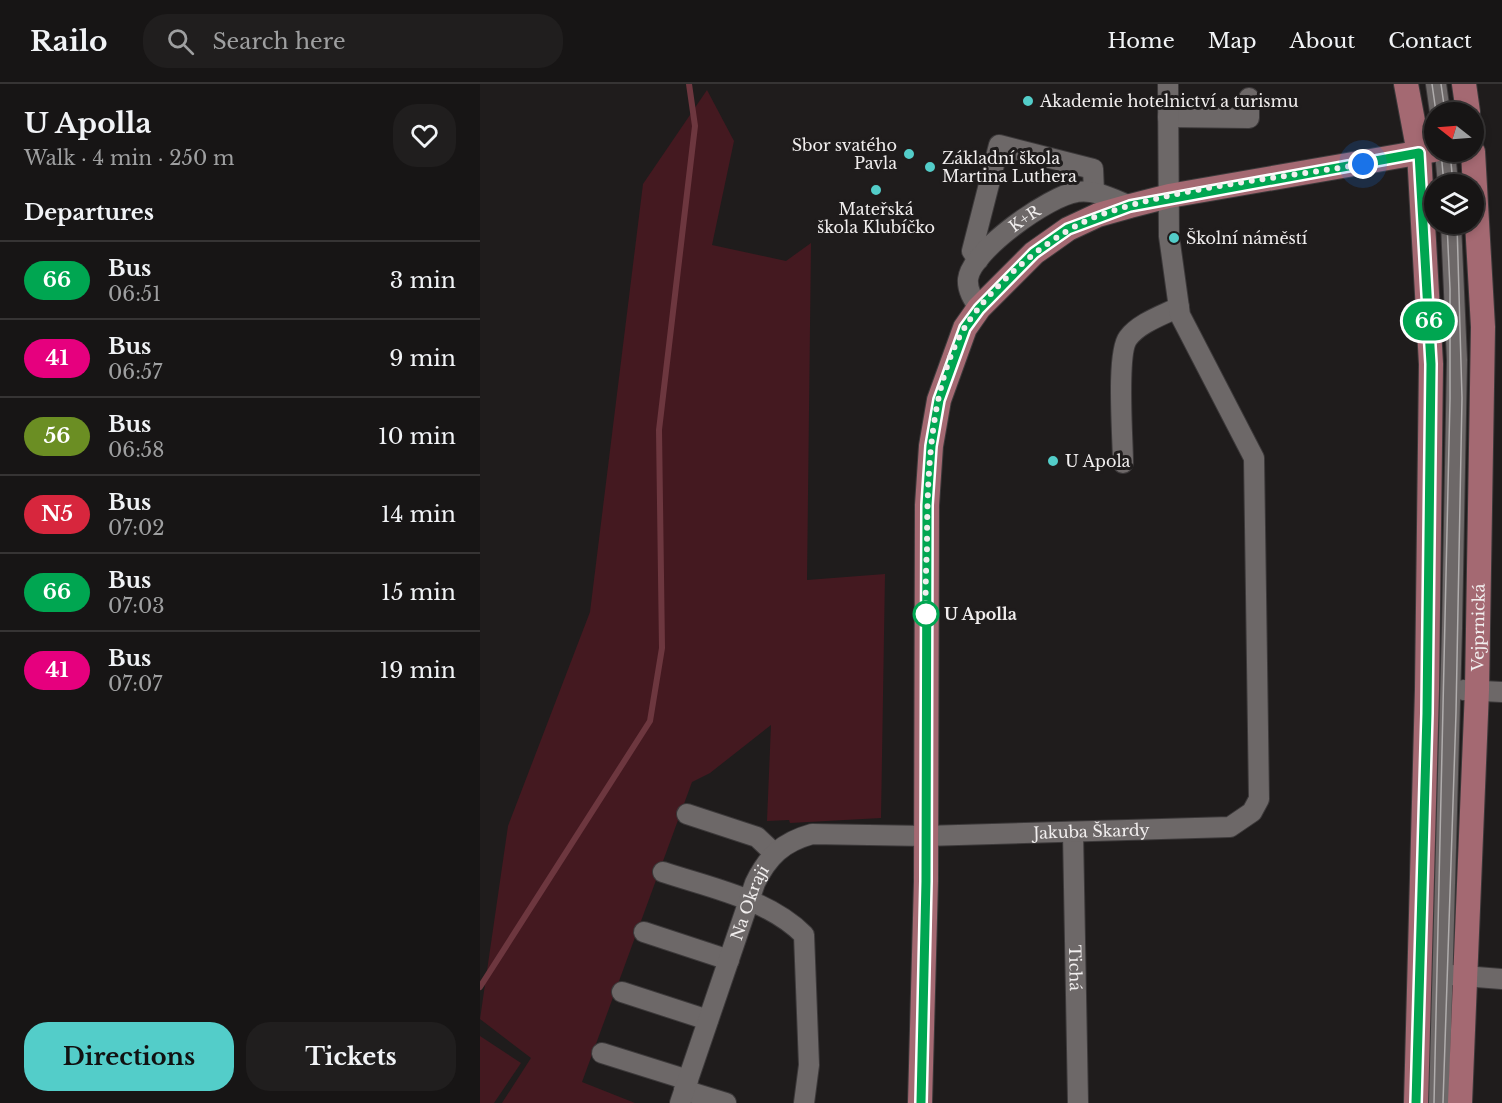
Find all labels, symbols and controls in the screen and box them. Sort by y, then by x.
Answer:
search box [143,14,563,68]
text: Railo [30,24,107,59]
icon: search [164,25,197,58]
text: Search here [212,28,346,55]
text: Home [1108,28,1175,54]
text: Map [1208,28,1256,54]
text: About [1289,28,1355,54]
text: Contact [1388,28,1472,54]
place label: Akademie hotelnictví a turismu [1039,91,1299,111]
marker: Akademie hotelnictví a turismu [1021,94,1035,108]
north arrow [1424,102,1484,162]
map controls [1424,102,1484,234]
button: heart [393,104,456,167]
text: U Apolla [24,106,152,141]
place label: Sbor svatého Pavla [792,135,897,173]
text: Walk · 4 min · 250 m [24,146,234,170]
marker: Sbor svatého Pavla [902,147,916,161]
place label: Základní škola Martina Luthera [942,148,1077,186]
your location [1348,149,1378,179]
marker: Základní škola Martina Luthera [923,160,937,174]
button: layers [1424,174,1484,234]
marker: Mateřská škola Klubíčko [869,183,883,197]
text: Departures [24,199,154,226]
place label: Mateřská škola Klubíčko [817,199,935,237]
street label: K+R [1005,200,1045,236]
place label: Školní náměstí [1186,228,1308,248]
marker: Školní náměstí [1167,231,1181,245]
text: Bus [108,255,151,282]
text: 66 [43,267,71,293]
text: 3 min [390,267,456,294]
text: 06:51 [108,282,161,306]
line badge: 66 [1402,302,1456,340]
text: 66 [1415,308,1443,334]
text: Bus [108,333,151,360]
text: 41 [45,345,69,371]
text: 9 min [389,345,456,372]
text: 06:57 [108,360,162,384]
text: Bus [108,411,151,438]
text: 56 [44,423,70,449]
text: 10 min [378,423,456,450]
text: 06:58 [108,438,164,462]
place label: U Apola [1065,451,1131,471]
marker: U Apola [1046,454,1060,468]
text: Bus [108,489,151,516]
text: N5 [41,501,73,527]
text: 14 min [381,501,456,528]
text: 07:02 [108,516,165,540]
text: Bus [108,567,151,594]
text: 66 [43,579,71,605]
text: 15 min [381,579,456,606]
street label: Vejprnická [1467,583,1489,672]
text: 07:03 [108,594,165,618]
marker: U Apolla [913,601,939,627]
place label: U Apolla [944,604,1017,624]
text: Bus [108,645,151,672]
text: 41 [45,657,69,683]
text: 19 min [379,657,456,684]
text: 07:07 [108,672,162,696]
street label: Jakuba Škardy [1031,819,1151,843]
street label: Na Okraji [726,861,773,943]
street label: Tichá [1065,945,1086,991]
button: Directions [24,1022,234,1091]
button: Tickets [246,1022,456,1091]

